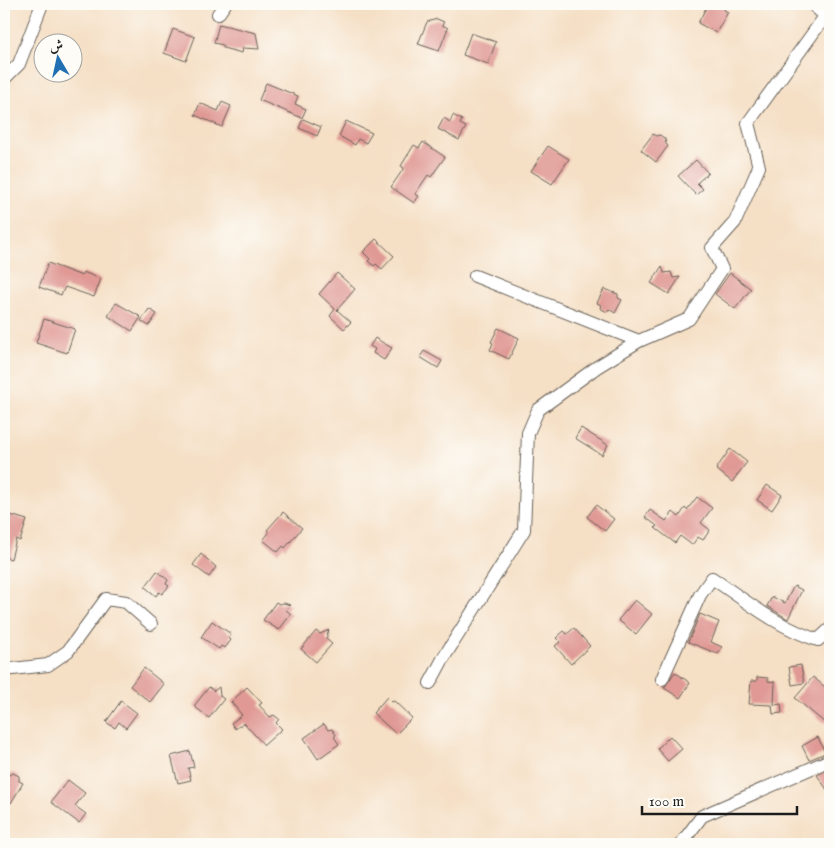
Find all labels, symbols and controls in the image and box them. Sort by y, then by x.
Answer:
north arrow [32,32,82,82]
text: ش [48,36,64,56]
scale bar [642,783,796,815]
text: 100 m [649,792,685,811]

